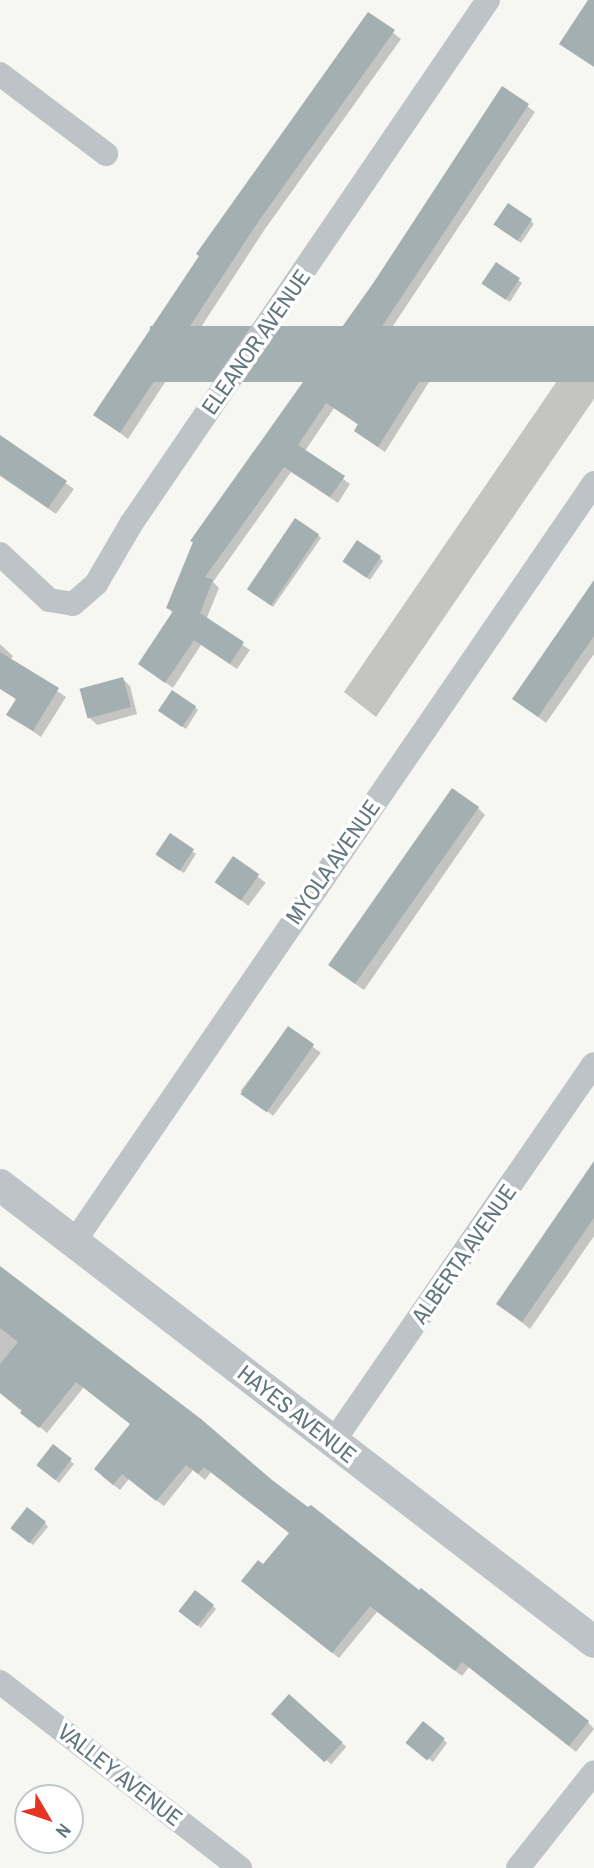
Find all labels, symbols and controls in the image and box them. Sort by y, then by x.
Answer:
street label: ELEANOR AVENUE [195,264,317,420]
street label: MYOLA AVENUE [279,794,387,930]
street label: ALBERTA AVENUE [405,1178,523,1330]
street label: HAYES AVENUE [232,1359,362,1469]
street label: VALLEY AVENUE [52,1718,188,1832]
north arrow [14,1784,84,1854]

